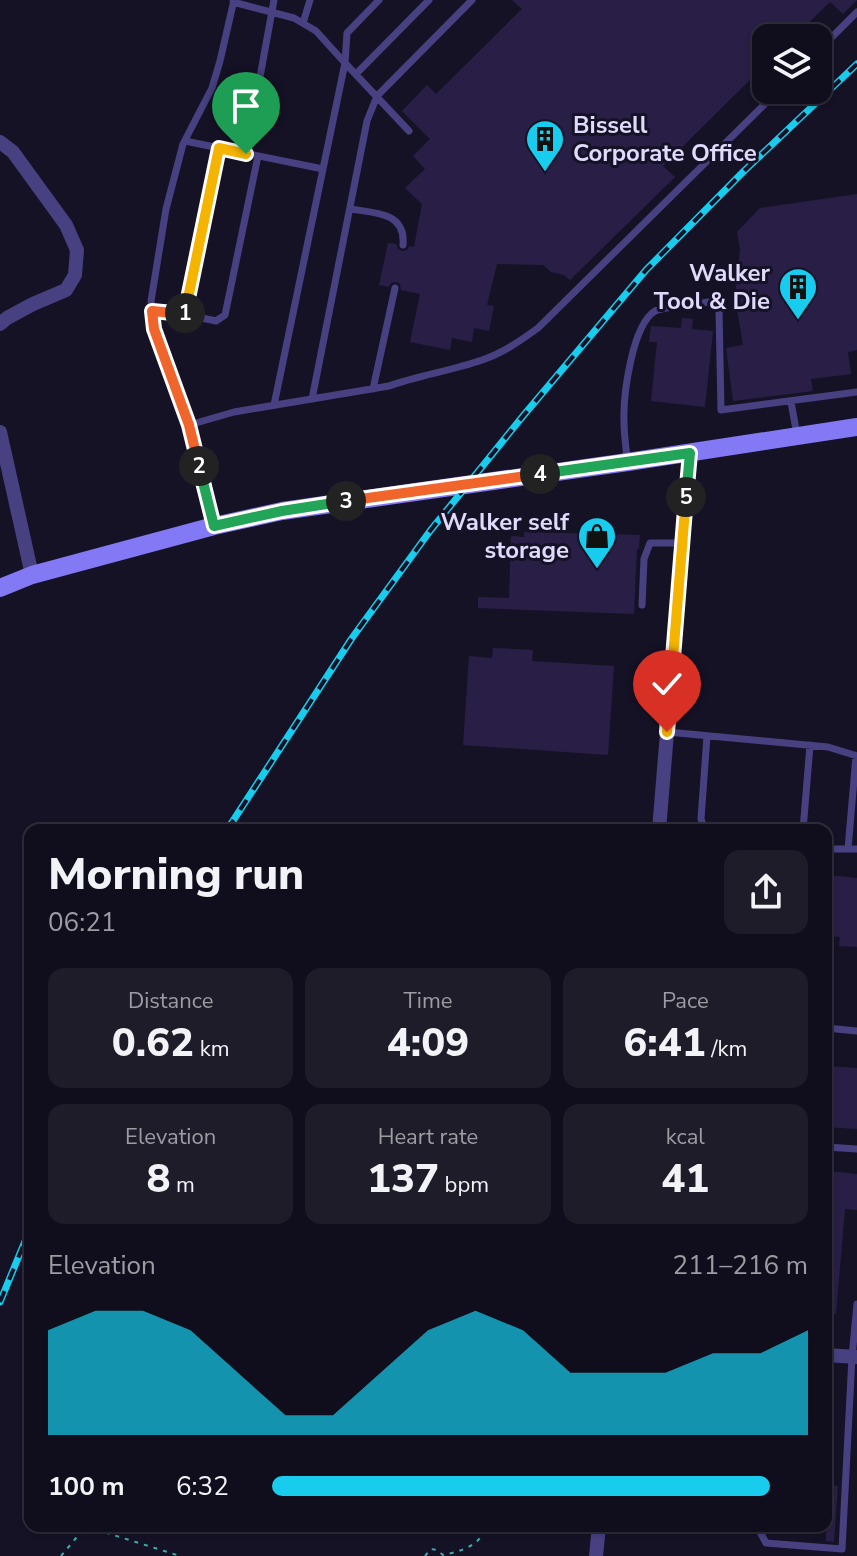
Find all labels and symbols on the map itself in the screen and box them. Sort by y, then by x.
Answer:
pin [212,72,280,154]
place label: Bissell Corporate Office [573,109,757,169]
building icon: Bissell Corporate Office [524,118,566,173]
place label: Walker Tool & Die [654,257,771,317]
building icon: Walker Tool & Die [777,266,819,321]
pin: 1 [165,293,205,333]
pin: 2 [179,446,219,486]
pin: 4 [520,454,560,494]
pin: 5 [666,477,706,517]
pin: 3 [326,481,366,521]
place label: Walker self storage [441,506,570,566]
shop icon: Walker self storage [576,515,618,570]
pin [633,650,701,732]

